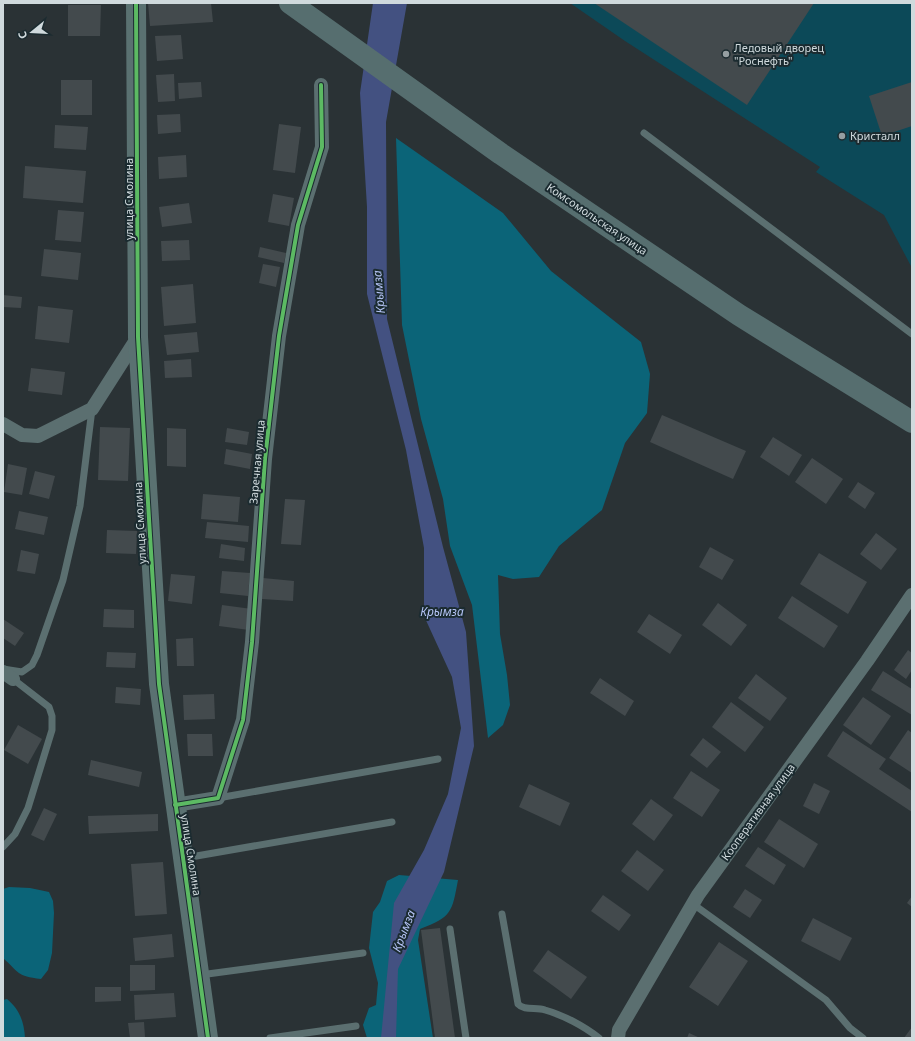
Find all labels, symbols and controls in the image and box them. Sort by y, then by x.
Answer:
north arrow [12,12,52,52]
text: С [14,30,30,41]
place label: Ледовый дворец "Роснефть" [734,40,824,68]
marker: Ледовый дворец "Роснефть" [721,49,731,59]
place label: Кристалл [850,128,900,143]
marker: Кристалл [837,131,847,141]
street label: улица Смолина [121,158,136,240]
street label: Комсомольская улица [544,179,651,258]
water label: Крымза [368,269,389,314]
street label: Заречная улица [245,419,268,505]
street label: улица Смолина [130,482,149,564]
water label: Крымза [420,603,464,620]
street label: Кооперативная улица [717,760,798,863]
street label: улица Смолина [178,813,205,897]
water label: Крымза [388,907,419,954]

